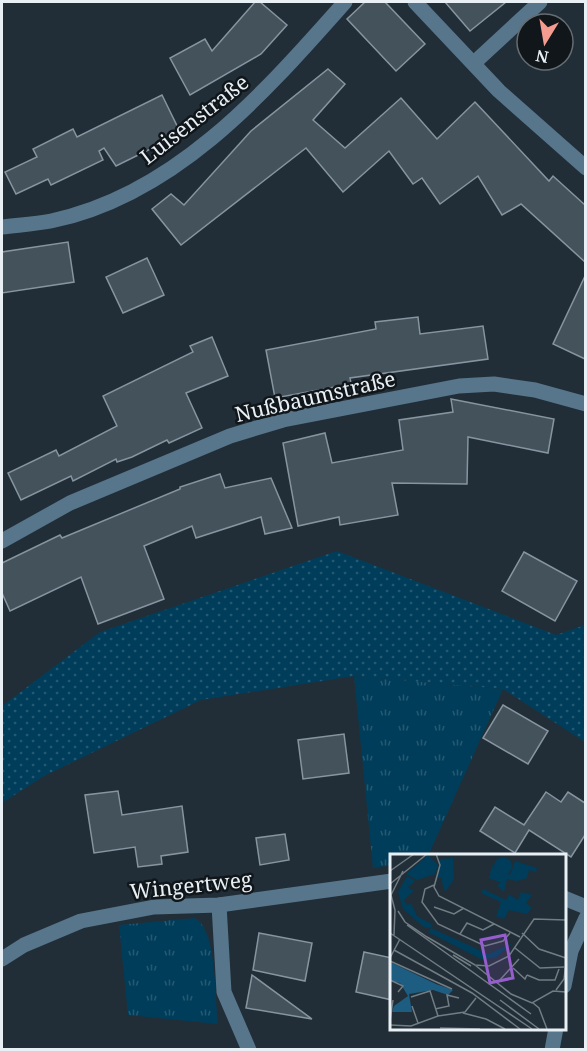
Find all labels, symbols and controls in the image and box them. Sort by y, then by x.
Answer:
north arrow [515,12,575,72]
text: N [533,45,550,69]
street label: Luisenstraße [134,68,254,170]
street label: Nußbaumstraße [232,364,398,428]
inset map [390,854,566,1030]
street label: Wingertweg [129,865,254,905]

